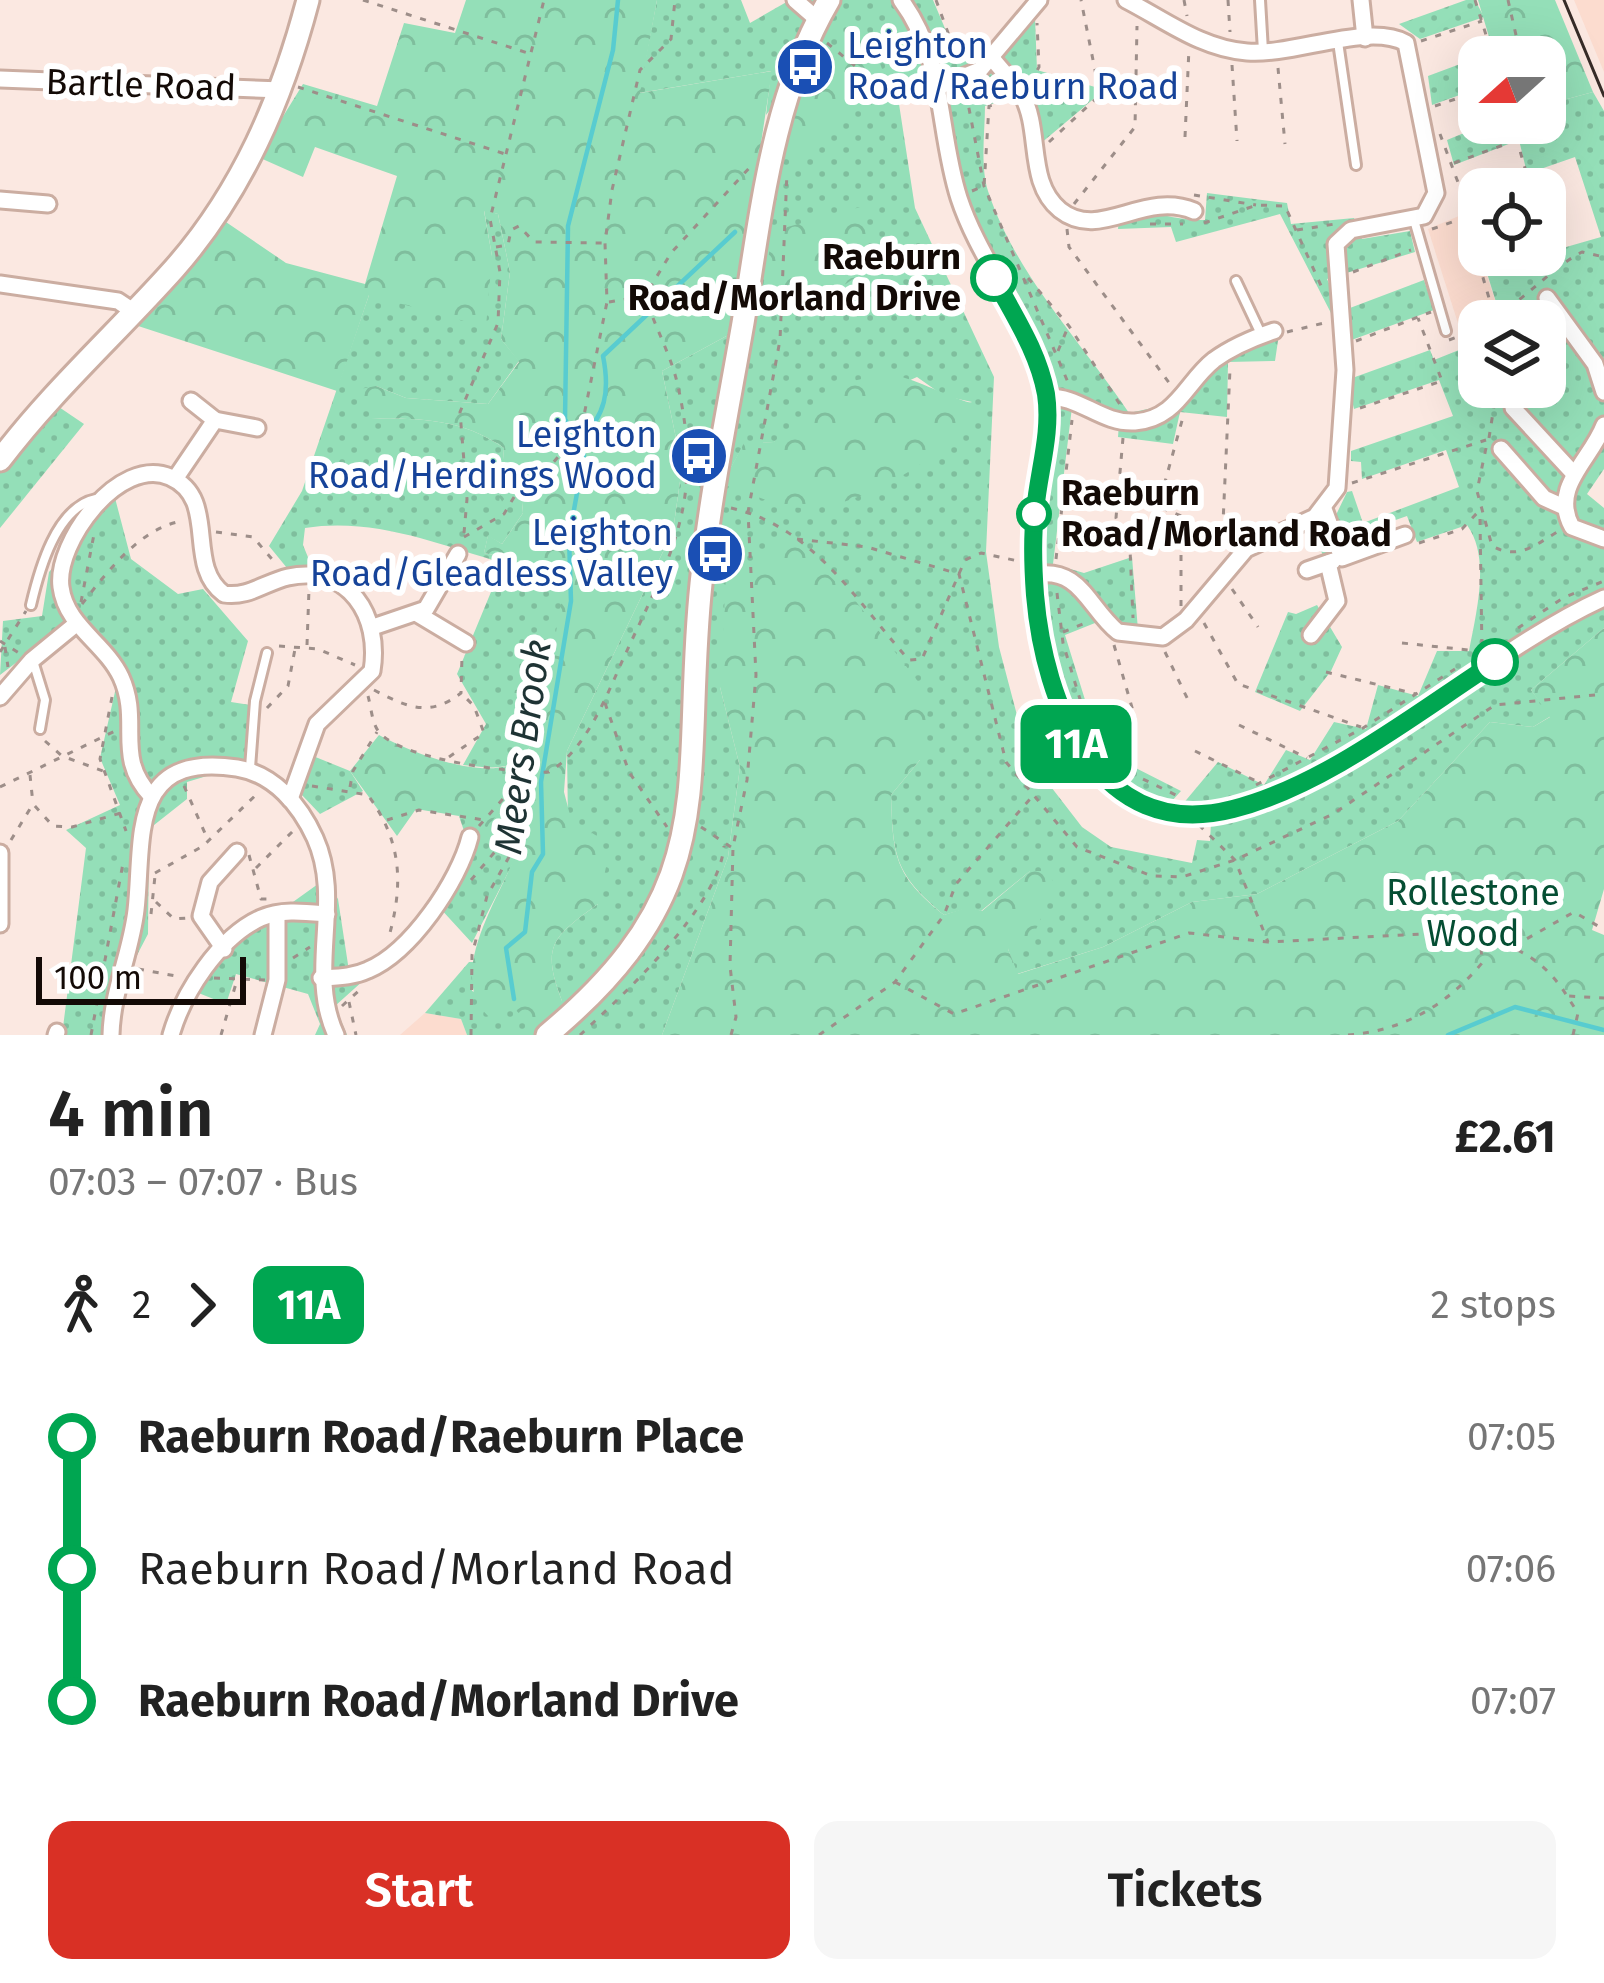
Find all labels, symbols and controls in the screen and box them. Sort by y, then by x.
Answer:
place label: Leighton Road/Raeburn Road [847,24,1179,109]
bus stop icon: Leighton Road/Raeburn Road [774,36,836,98]
north arrow [1458,36,1566,144]
map controls [1458,36,1566,408]
street label: Bartle Road [45,60,237,110]
button: locate [1458,168,1566,276]
place label: Raeburn Road/Morland Drive [628,235,961,320]
marker: Raeburn Road/Morland Drive [972,256,1016,300]
button: layers [1458,300,1566,408]
place label: Leighton Road/Herdings Wood [308,413,657,498]
bus stop icon: Leighton Road/Herdings Wood [668,425,730,487]
place label: Raeburn Road/Morland Road [1061,471,1392,556]
marker: Raeburn Road/Morland Road [1018,498,1050,530]
place label: Leighton Road/Gleadless Valley [310,511,673,596]
bus stop icon: Leighton Road/Gleadless Valley [684,523,746,585]
water label: Meers Brook [485,637,561,857]
unlabelled marker [1473,640,1517,684]
line badge: 11A [1007,705,1145,783]
text: 11A [1044,719,1108,769]
park label: Rollestone Wood [1386,871,1560,956]
scale bar [36,951,246,1004]
text: 100 m [54,958,142,998]
text: 4 min [48,1074,214,1153]
text: £2.61 [1454,1110,1556,1164]
text: 07:03 – 07:07 · Bus [48,1159,358,1205]
icon: walk [48,1272,114,1338]
icon: forward [169,1272,235,1338]
text: 11A [277,1280,340,1330]
text: 2 [132,1282,151,1328]
text: 2 stops [1430,1282,1556,1328]
text: Raeburn Road/Raeburn Place [138,1410,744,1464]
text: 07:05 [1467,1414,1556,1460]
text: Raeburn Road/Morland Road [138,1542,735,1596]
text: 07:06 [1466,1546,1556,1592]
text: Raeburn Road/Morland Drive [138,1674,739,1728]
text: 07:07 [1470,1678,1556,1724]
button: Start [48,1821,790,1959]
button: Tickets [814,1821,1556,1959]

